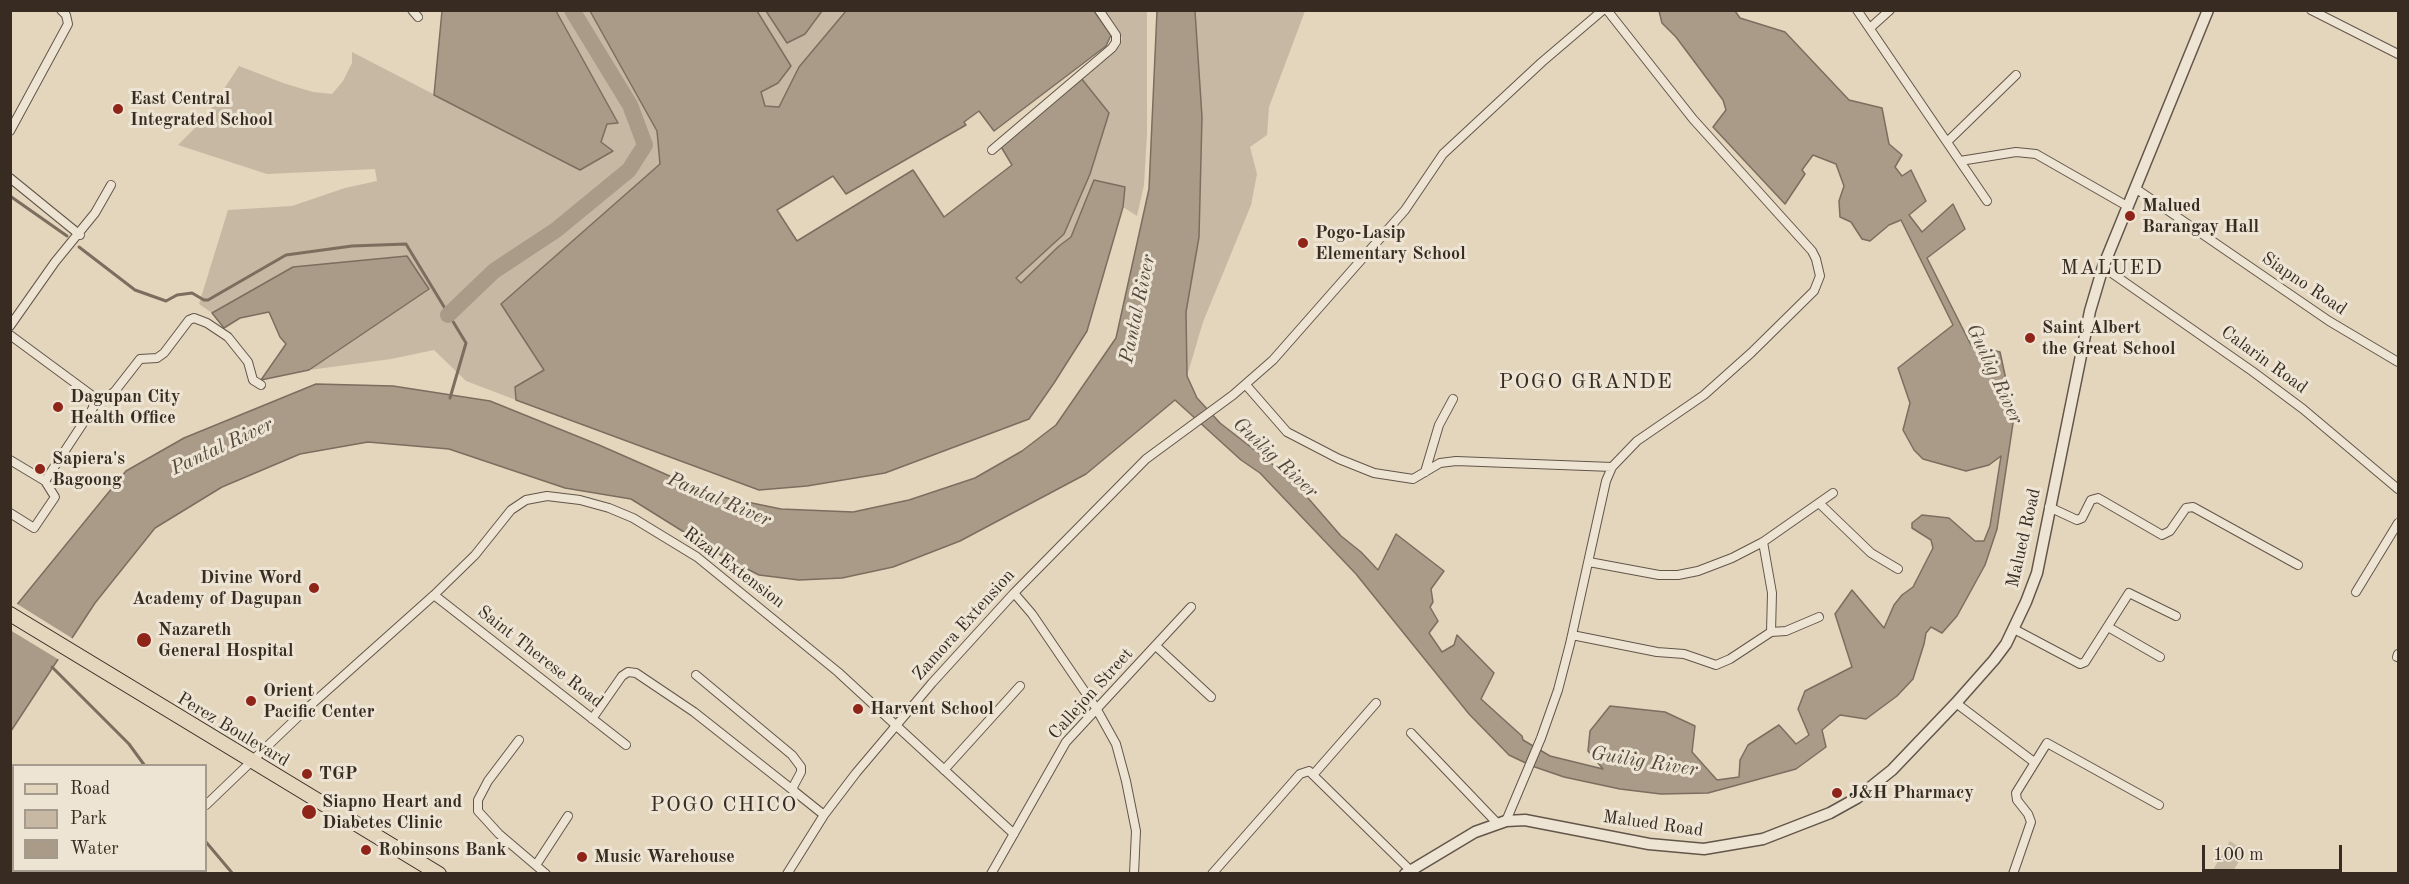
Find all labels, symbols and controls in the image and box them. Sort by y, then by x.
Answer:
place label: East Central Integrated School [130,88,273,130]
marker: East Central Integrated School [111,102,125,116]
place label: Malued Barangay Hall [2142,195,2259,238]
marker: Malued Barangay Hall [2123,209,2137,223]
place label: Pogo-Lasip Elementary School [1315,222,1466,264]
marker: Pogo-Lasip Elementary School [1296,236,1310,250]
street label: Siapno Road [2257,248,2351,320]
water label: Pantal River [1115,253,1161,365]
district label: MALUED [2061,255,2163,281]
place label: Saint Albert the Great School [2042,317,2176,360]
water label: Guilig River [1960,320,2028,428]
street label: Calarin Road [2216,321,2312,399]
marker: Saint Albert the Great School [2023,331,2037,345]
district label: POGO GRANDE [1499,369,1673,395]
place label: Dagupan City Health Office [70,386,180,428]
marker: Dagupan City Health Office [51,400,65,414]
water label: Guilig River [1227,412,1323,504]
water label: Pantal River [167,413,277,481]
place label: Sapiera's Bagoong [52,448,125,490]
marker: Sapiera's Bagoong [33,462,47,476]
water label: Pantal River [664,467,774,533]
street label: Malued Road [2002,486,2046,590]
street label: Rizal Extension [679,523,789,613]
street label: Zamora Extension [908,565,1020,685]
place label: Divine Word Academy of Dagupan [132,567,302,610]
marker: Divine Word Academy of Dagupan [307,581,321,595]
street label: Saint Therese Road [473,601,607,713]
place label: Nazareth General Hospital [158,619,294,662]
marker: Nazareth General Hospital [135,631,153,649]
street label: Callejon Street [1044,644,1138,744]
place label: Orient Pacific Center [263,680,375,722]
street label: Perez Boulevard [173,688,293,772]
marker: Orient Pacific Center [244,694,258,708]
place label: Harvent School [870,698,994,720]
marker: Harvent School [851,702,865,716]
water label: Guilig River [1589,742,1699,782]
place label: TGP [319,763,357,785]
legend [12,764,207,872]
marker: TGP [300,767,314,781]
text: Road [70,780,110,798]
place label: J&H Pharmacy [1849,782,1974,804]
marker: J&H Pharmacy [1830,786,1844,800]
place label: Siapno Heart and Diabetes Clinic [322,791,462,834]
district label: POGO CHICO [650,792,798,818]
marker: Siapno Heart and Diabetes Clinic [300,803,318,821]
street label: Malued Road [1601,806,1705,842]
text: Park [70,810,107,828]
scale bar [2205,833,2344,871]
place label: Robinsons Bank [378,839,507,861]
text: Water [70,840,119,858]
marker: Robinsons Bank [359,843,373,857]
place label: Music Warehouse [594,846,735,868]
text: 100 m [2213,846,2264,864]
marker: Music Warehouse [575,850,589,864]

